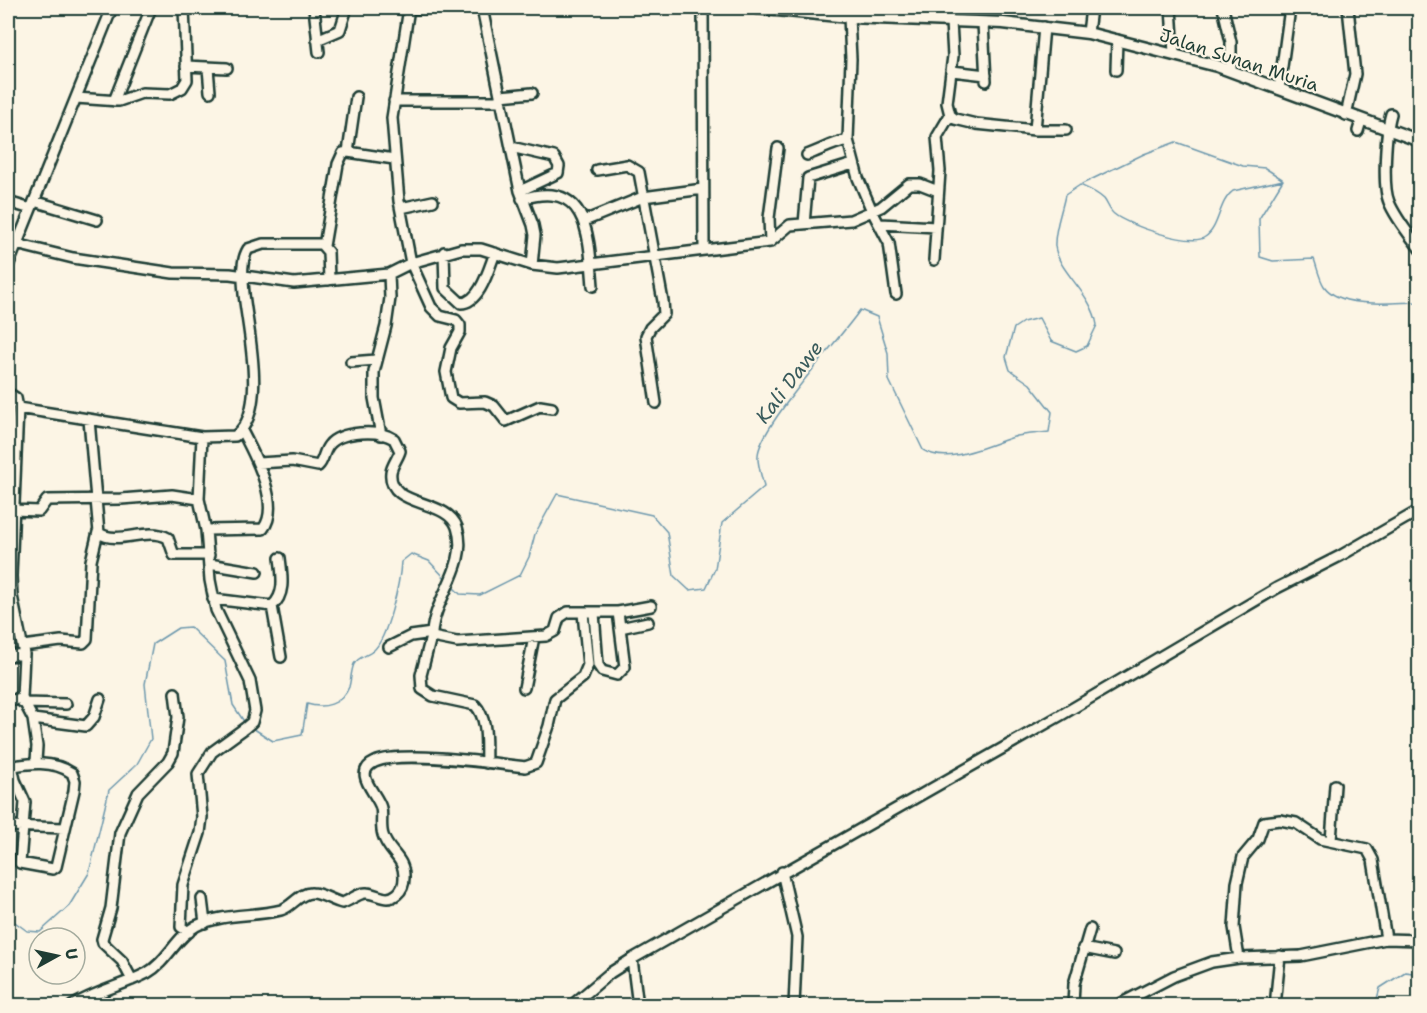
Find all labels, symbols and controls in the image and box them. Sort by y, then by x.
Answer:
street label: Jalan Sunan Muria [1156,23,1322,97]
water label: Kali Dawe [749,335,829,429]
north arrow [27,926,87,986]
text: U [60,947,83,961]

